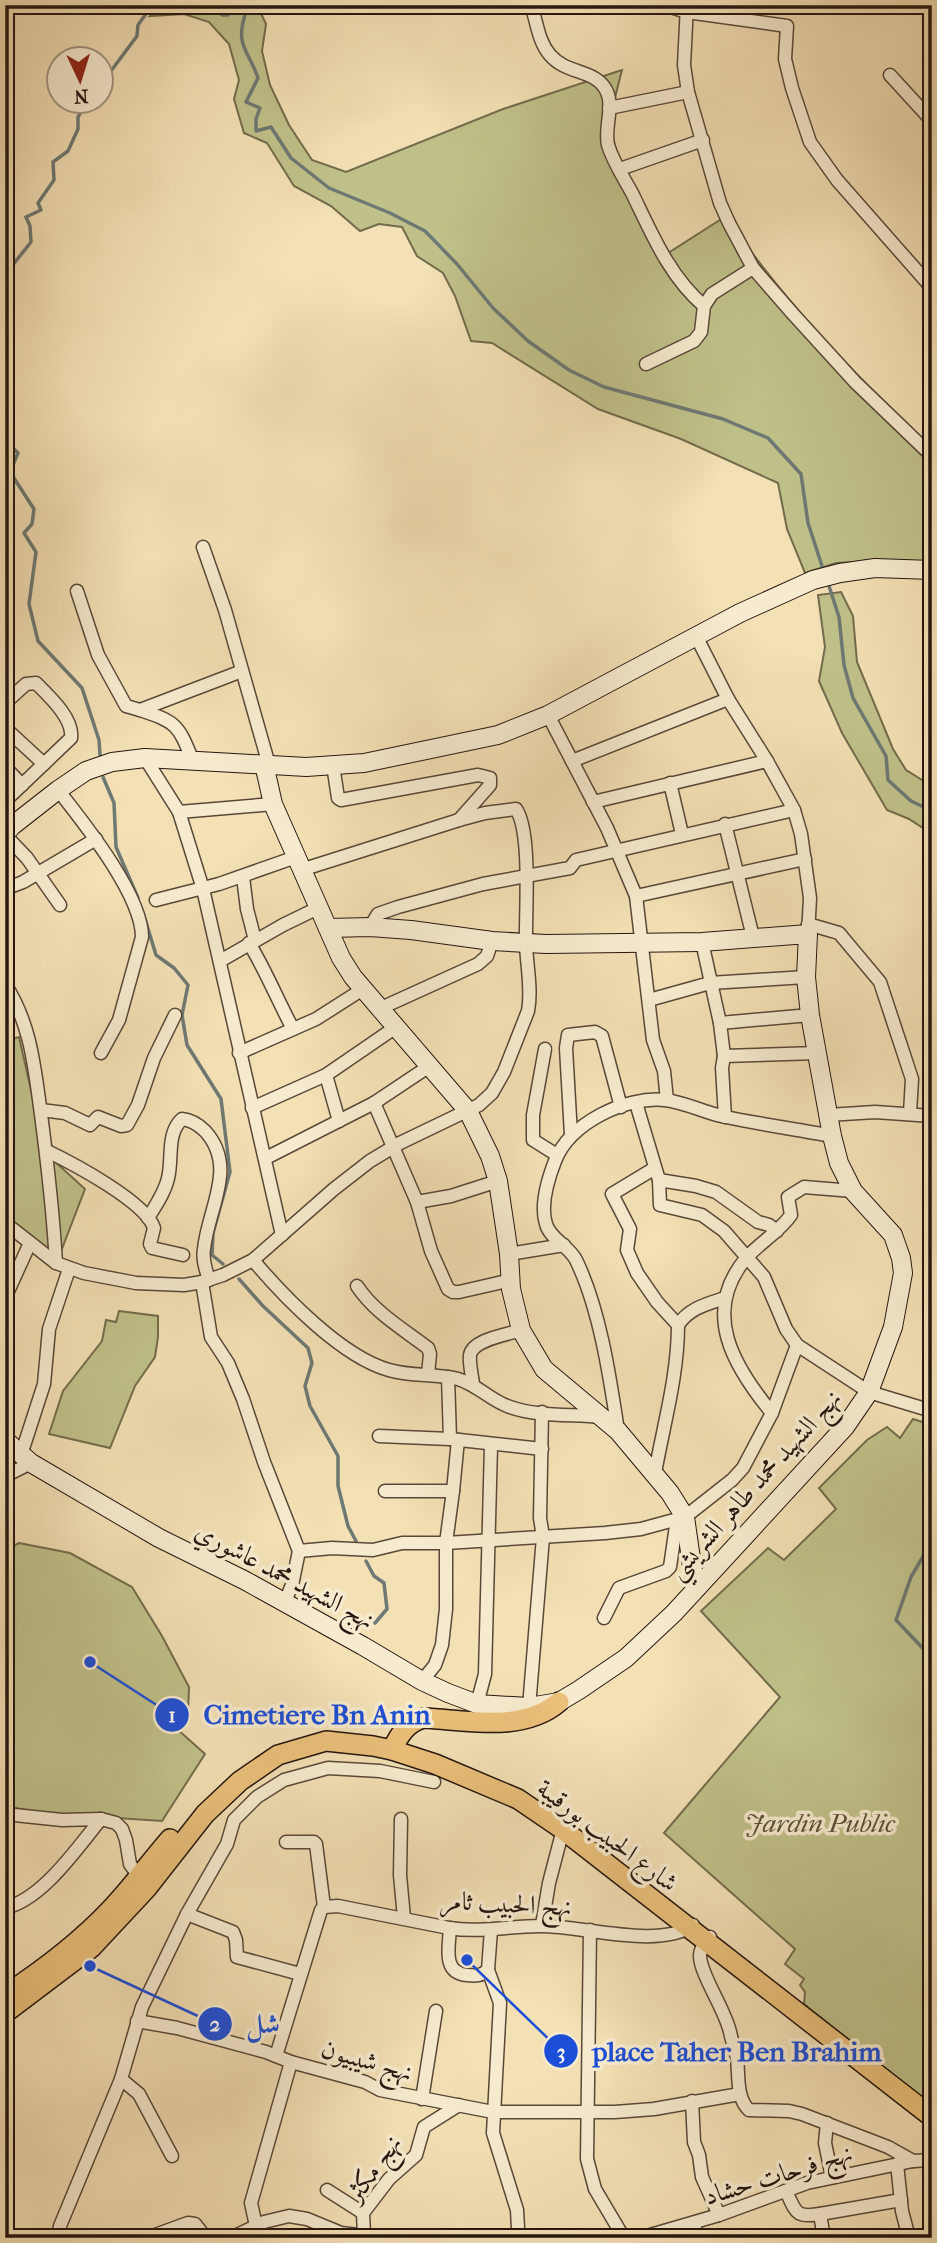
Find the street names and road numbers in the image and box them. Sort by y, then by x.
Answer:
street label: نهج الشهيد محمد طاهر الشريشي [661,1383,854,1591]
street label: نهج الشهيد محمد عاشوري [186,1515,380,1643]
street label: شارع الحبيب بورقيبة [527,1772,684,1903]
street label: نهج الحبيب ثامر [439,1885,572,1930]
street label: نهج شيبيون [315,2033,416,2096]
street label: نهج مكثر [337,2129,415,2215]
street label: نهج فرحات حشاد [700,2137,858,2219]

